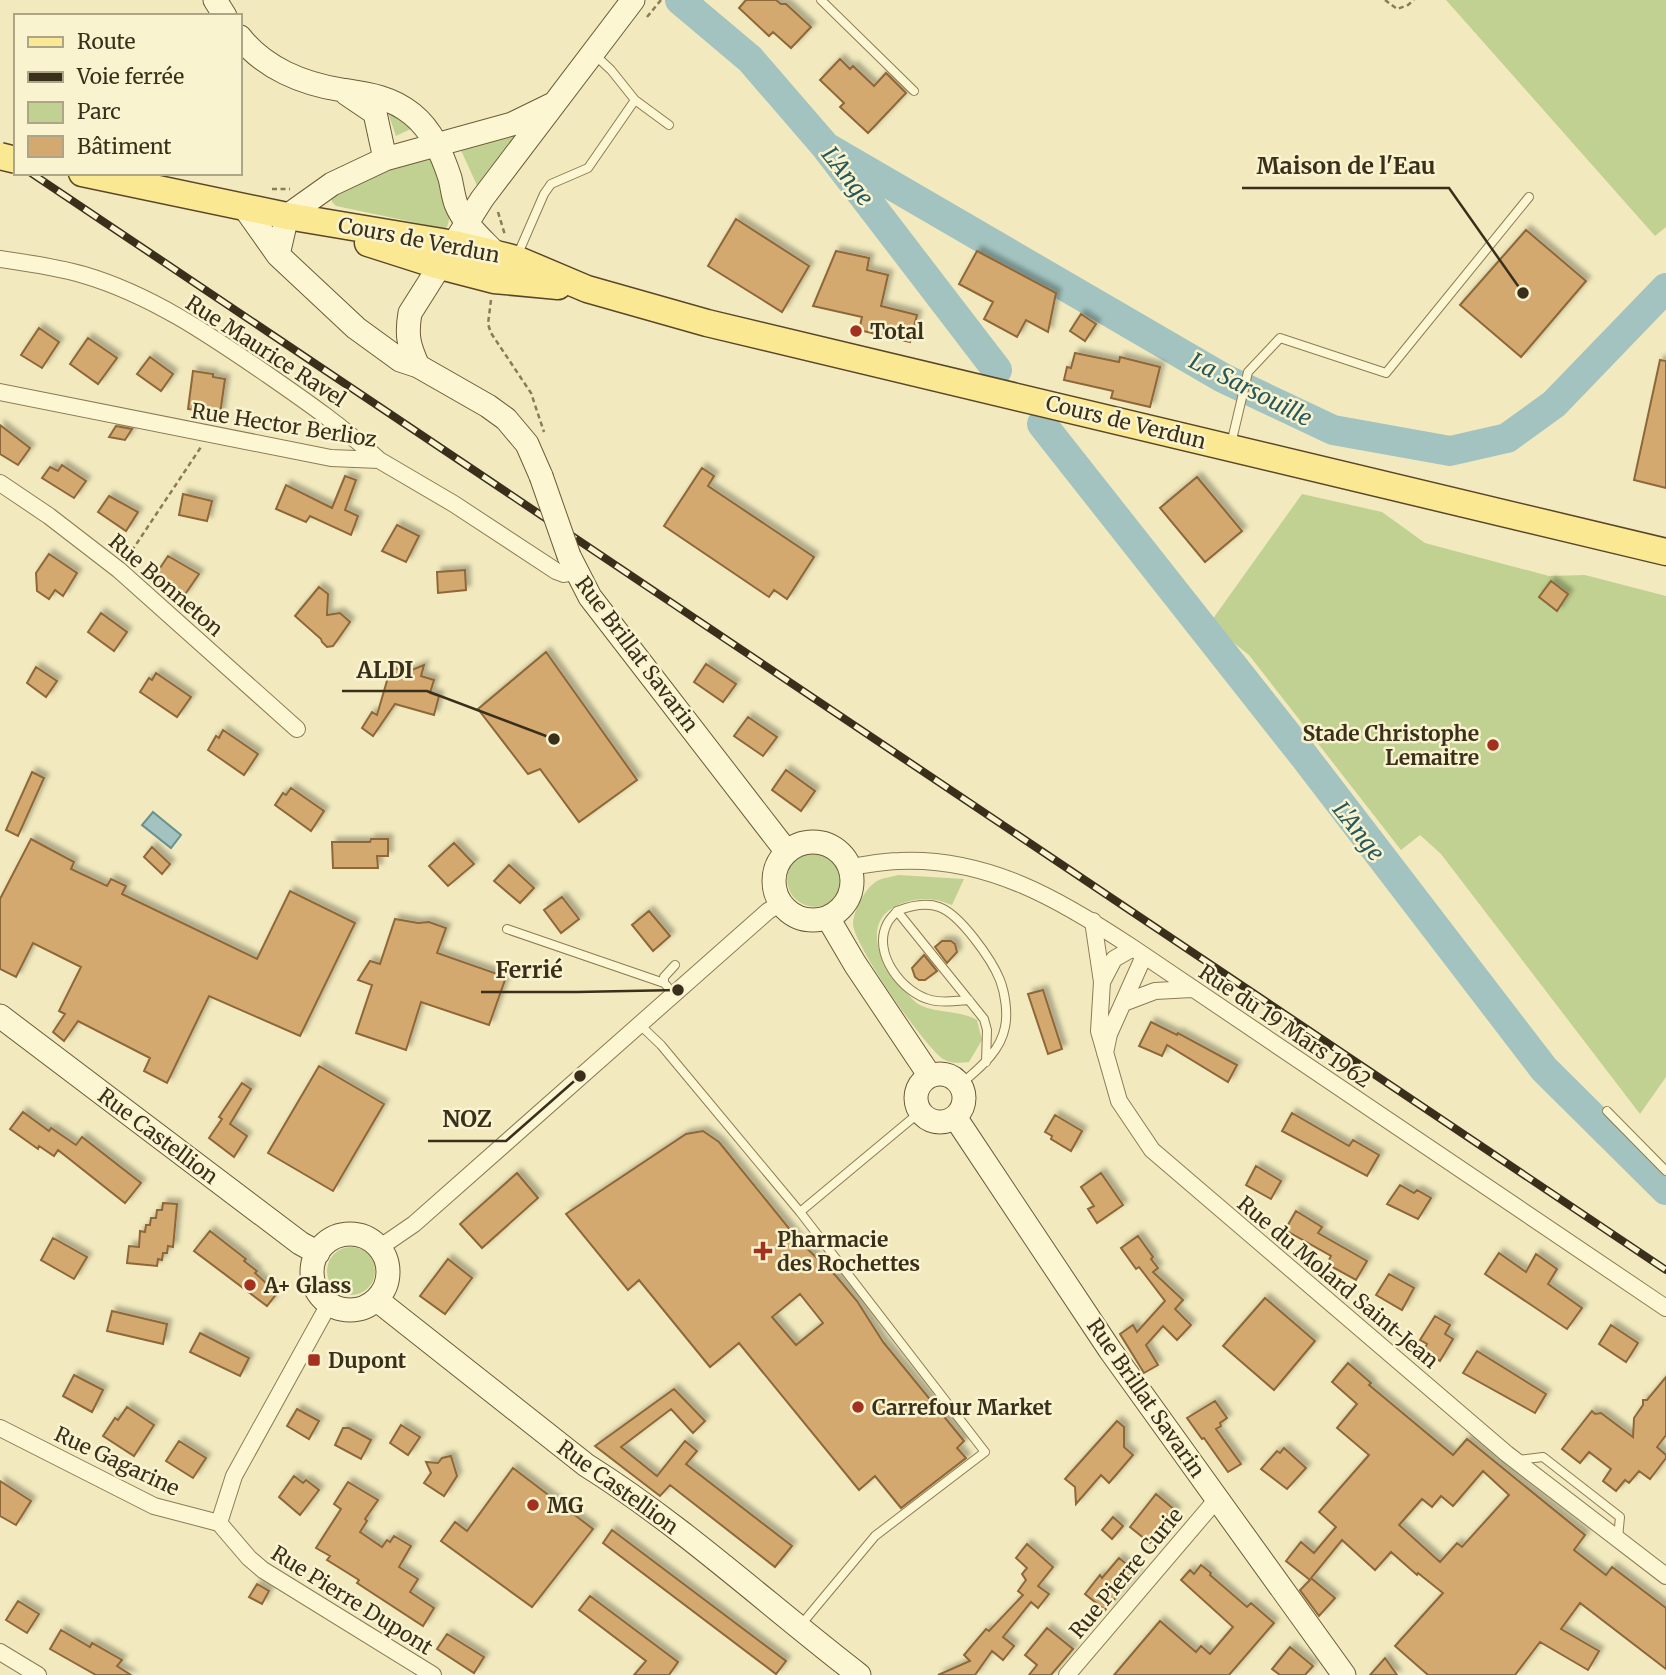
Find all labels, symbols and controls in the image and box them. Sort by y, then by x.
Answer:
legend [14,14,242,175]
text: Route [77,28,135,55]
text: Voie ferrée [76,63,184,90]
text: Parc [77,98,121,125]
text: Bâtiment [77,133,171,160]
water label: L'Ange [816,141,880,211]
callout: Maison de l'Eau [1242,144,1449,188]
text: Maison de l'Eau [1256,151,1436,180]
street label: Cours de Verdun [336,211,502,269]
street label: Rue Maurice Ravel [181,289,352,413]
place label: Total [870,318,924,345]
marker: Total [848,323,864,339]
water label: La Sarsouille [1185,346,1317,432]
street label: Cours de Verdun [1043,389,1209,455]
street label: Rue Hector Berlioz [189,397,379,453]
street label: Rue Bonneton [103,528,229,642]
street label: Rue Brillat Savarin [570,571,704,737]
callout: ALDI [342,647,427,691]
text: ALDI [355,655,414,684]
place label: Stade Christophe Lemaitre [1302,720,1479,771]
marker: Stade Christophe Lemaitre [1485,737,1501,753]
water label: L'Ange [1327,796,1391,866]
callout: Ferrié [481,948,577,992]
text: Ferrié [495,955,563,984]
street label: Rue du 19 Mars 1962 [1194,958,1376,1094]
street label: Rue Castellion [93,1082,223,1190]
callout: NOZ [428,1097,506,1141]
text: NOZ [442,1104,492,1133]
street label: Rue du Molard Saint-Jean [1232,1190,1444,1374]
place label: Pharmacie des Rochettes [777,1226,920,1277]
marker: Pharmacie des Rochettes [755,1243,771,1259]
place label: A+ Glass [263,1272,351,1299]
marker: A+ Glass [242,1277,258,1293]
street label: Rue Brillat Savarin [1081,1313,1211,1483]
place label: Dupont [328,1347,407,1374]
marker: Dupont [306,1352,322,1368]
place label: Carrefour Market [872,1394,1053,1421]
marker: Carrefour Market [850,1399,866,1415]
street label: Rue Gagarine [50,1420,184,1502]
street label: Rue Castellion [552,1434,684,1540]
place label: MG [547,1492,584,1519]
marker: MG [525,1497,541,1513]
street label: Rue Pierre Curie [1063,1502,1189,1644]
street label: Rue Pierre Dupont [266,1539,438,1661]

